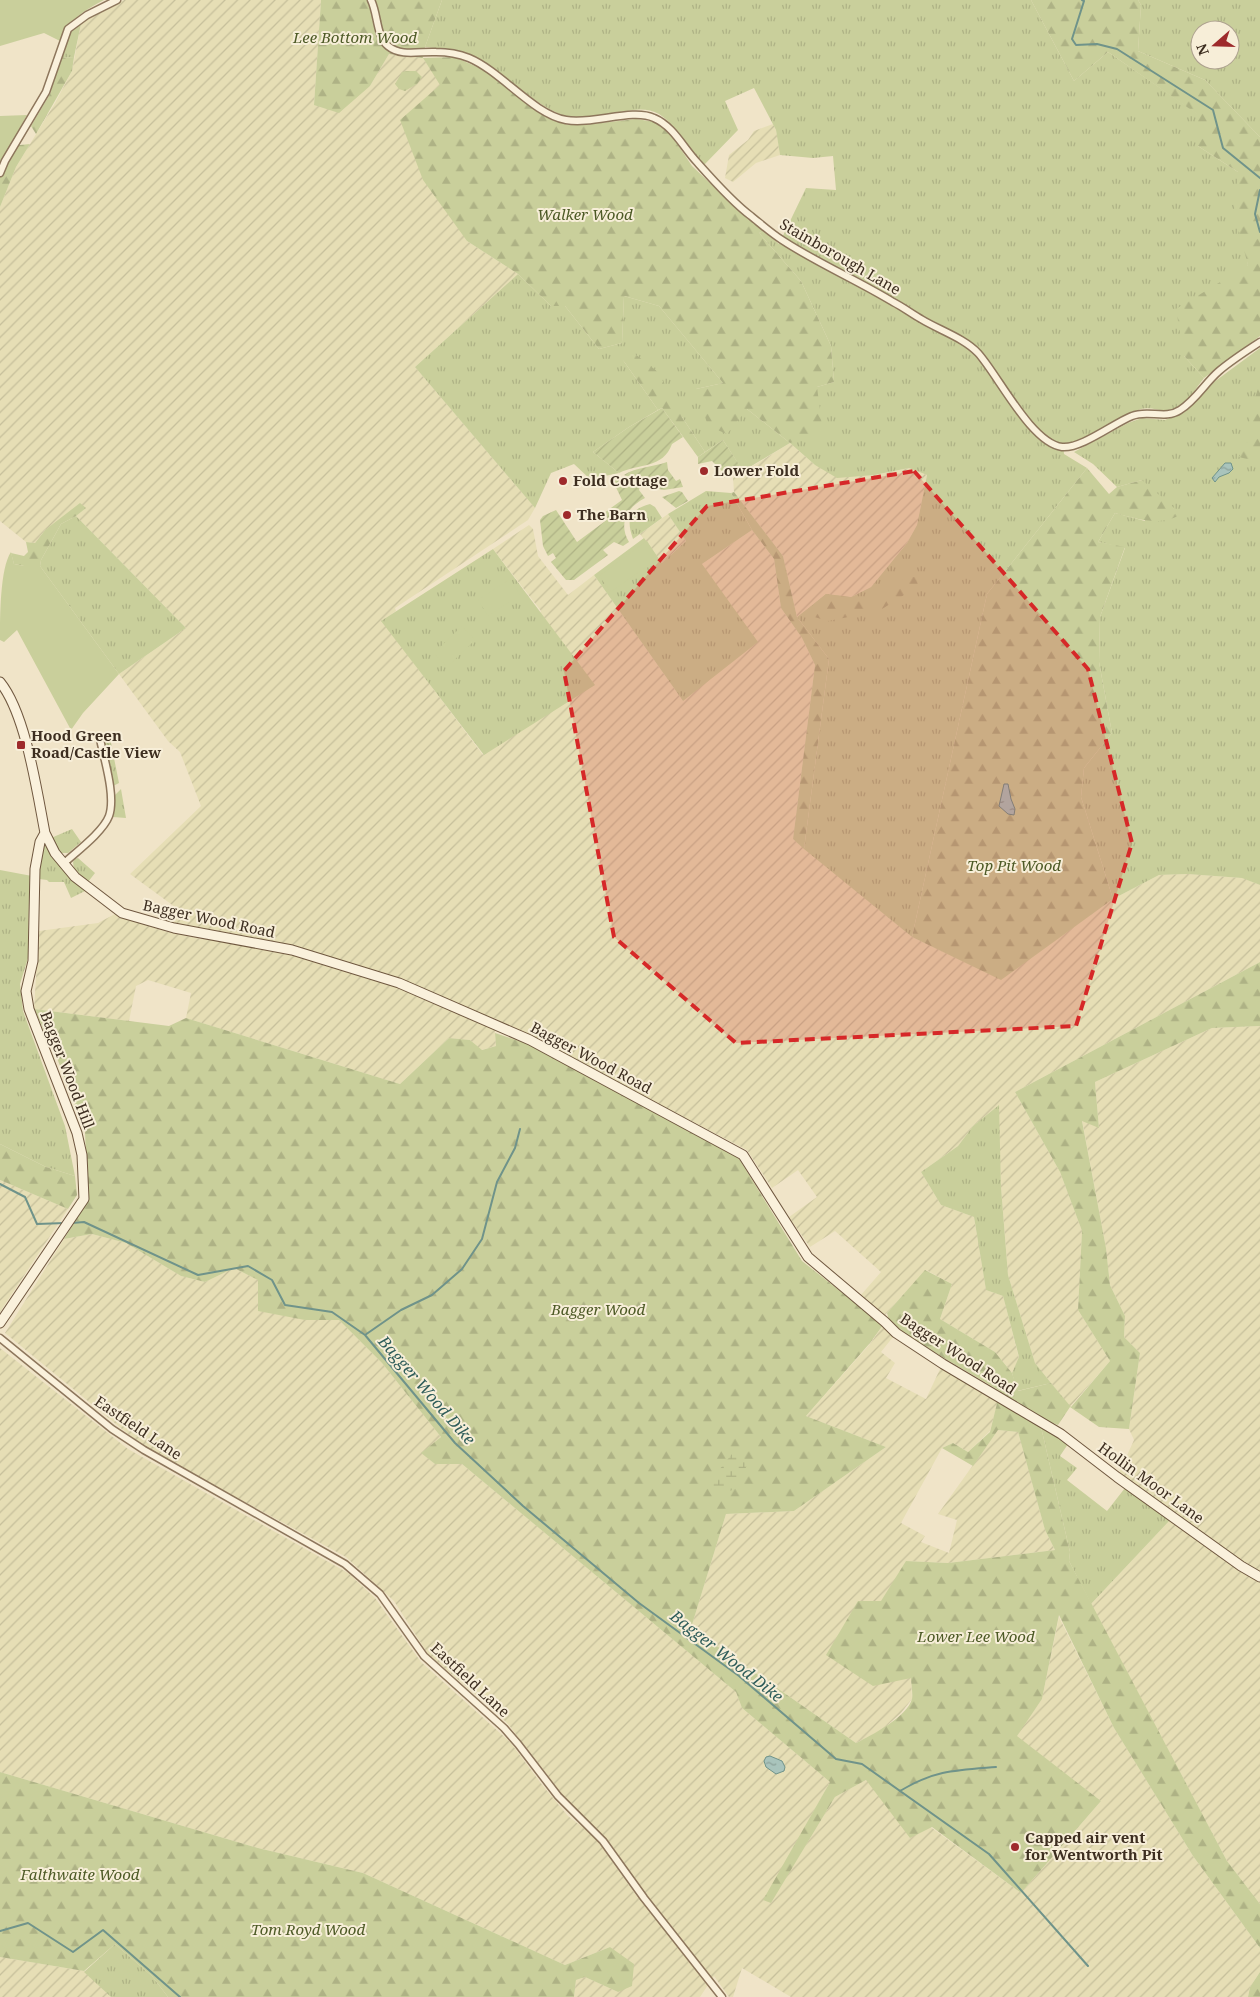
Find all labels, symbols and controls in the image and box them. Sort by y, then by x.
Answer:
north arrow [1190,20,1240,70]
park label: Lee Bottom Wood [292,27,417,47]
text: N [1191,41,1213,58]
park label: Walker Wood [537,204,633,224]
street label: Stainborough Lane [776,213,905,299]
place label: Lower Fold [714,460,799,480]
marker: Lower Fold [698,465,710,477]
place label: Fold Cottage [573,470,667,490]
marker: Fold Cottage [557,475,569,487]
place label: The Barn [577,504,646,524]
marker: The Barn [561,509,573,521]
place label: Hood Green Road/Castle View [31,725,161,762]
marker: Hood Green Road/Castle View [15,739,27,751]
park label: Top Pit Wood [967,855,1061,875]
street label: Bagger Wood Road [141,894,277,942]
street label: Bagger Wood Hill [36,1008,100,1132]
street label: Bagger Wood Road [527,1017,656,1098]
park label: Bagger Wood [550,1299,645,1319]
street label: Bagger Wood Road [897,1308,1021,1398]
water label: Bagger Wood Dike [373,1330,481,1449]
street label: Eastfield Lane [91,1391,186,1464]
street label: Hollin Moor Lane [1095,1437,1208,1527]
water label: Bagger Wood Dike [665,1604,788,1707]
park label: Lower Lee Wood [916,1626,1035,1646]
street label: Eastfield Lane [427,1637,514,1721]
place label: Capped air vent for Wentworth Pit [1025,1827,1163,1864]
marker: Capped air vent for Wentworth Pit [1009,1841,1021,1853]
park label: Falthwaite Wood [19,1864,140,1884]
park label: Tom Royd Wood [251,1919,365,1939]

